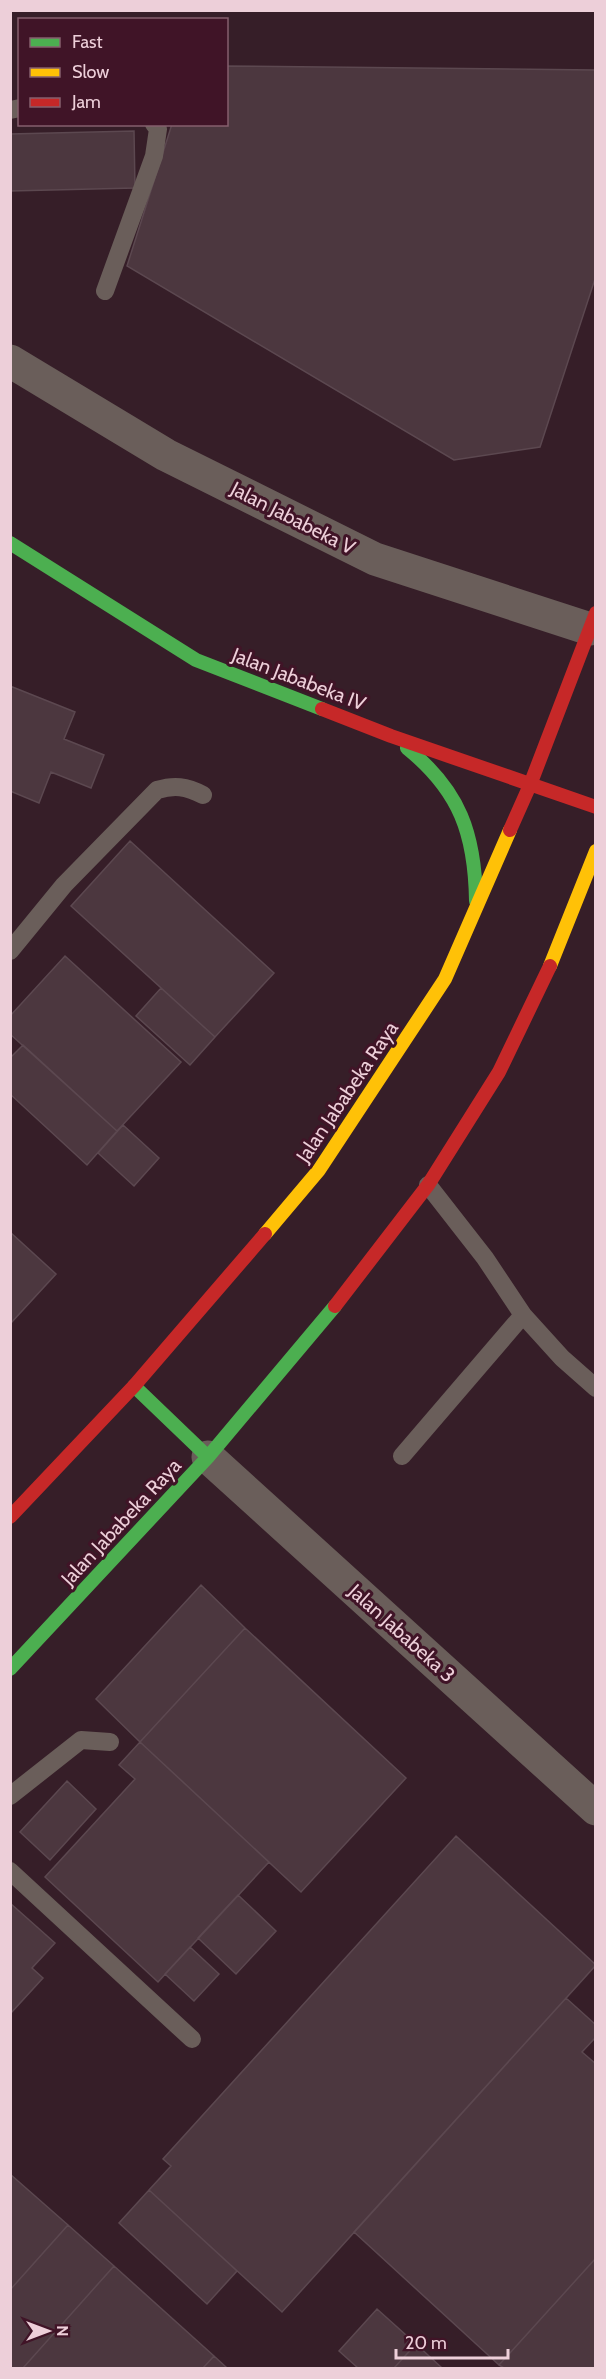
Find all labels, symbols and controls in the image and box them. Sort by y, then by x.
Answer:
legend [18,18,228,126]
text: Fast [72,31,103,53]
text: Slow [72,61,109,83]
text: Jam [71,91,101,113]
street label: Jalan Jababeka V [226,476,360,560]
street label: Jalan Jababeka IV [228,642,370,716]
street label: Jalan Jababeka Raya [290,1017,403,1168]
street label: Jalan Jababeka Raya [55,1453,186,1591]
street label: Jalan Jababeka 3 [343,1578,460,1687]
north arrow [18,2301,78,2361]
scale bar [396,2322,508,2360]
text: N [53,2325,72,2337]
text: 20 m [405,2332,447,2354]

